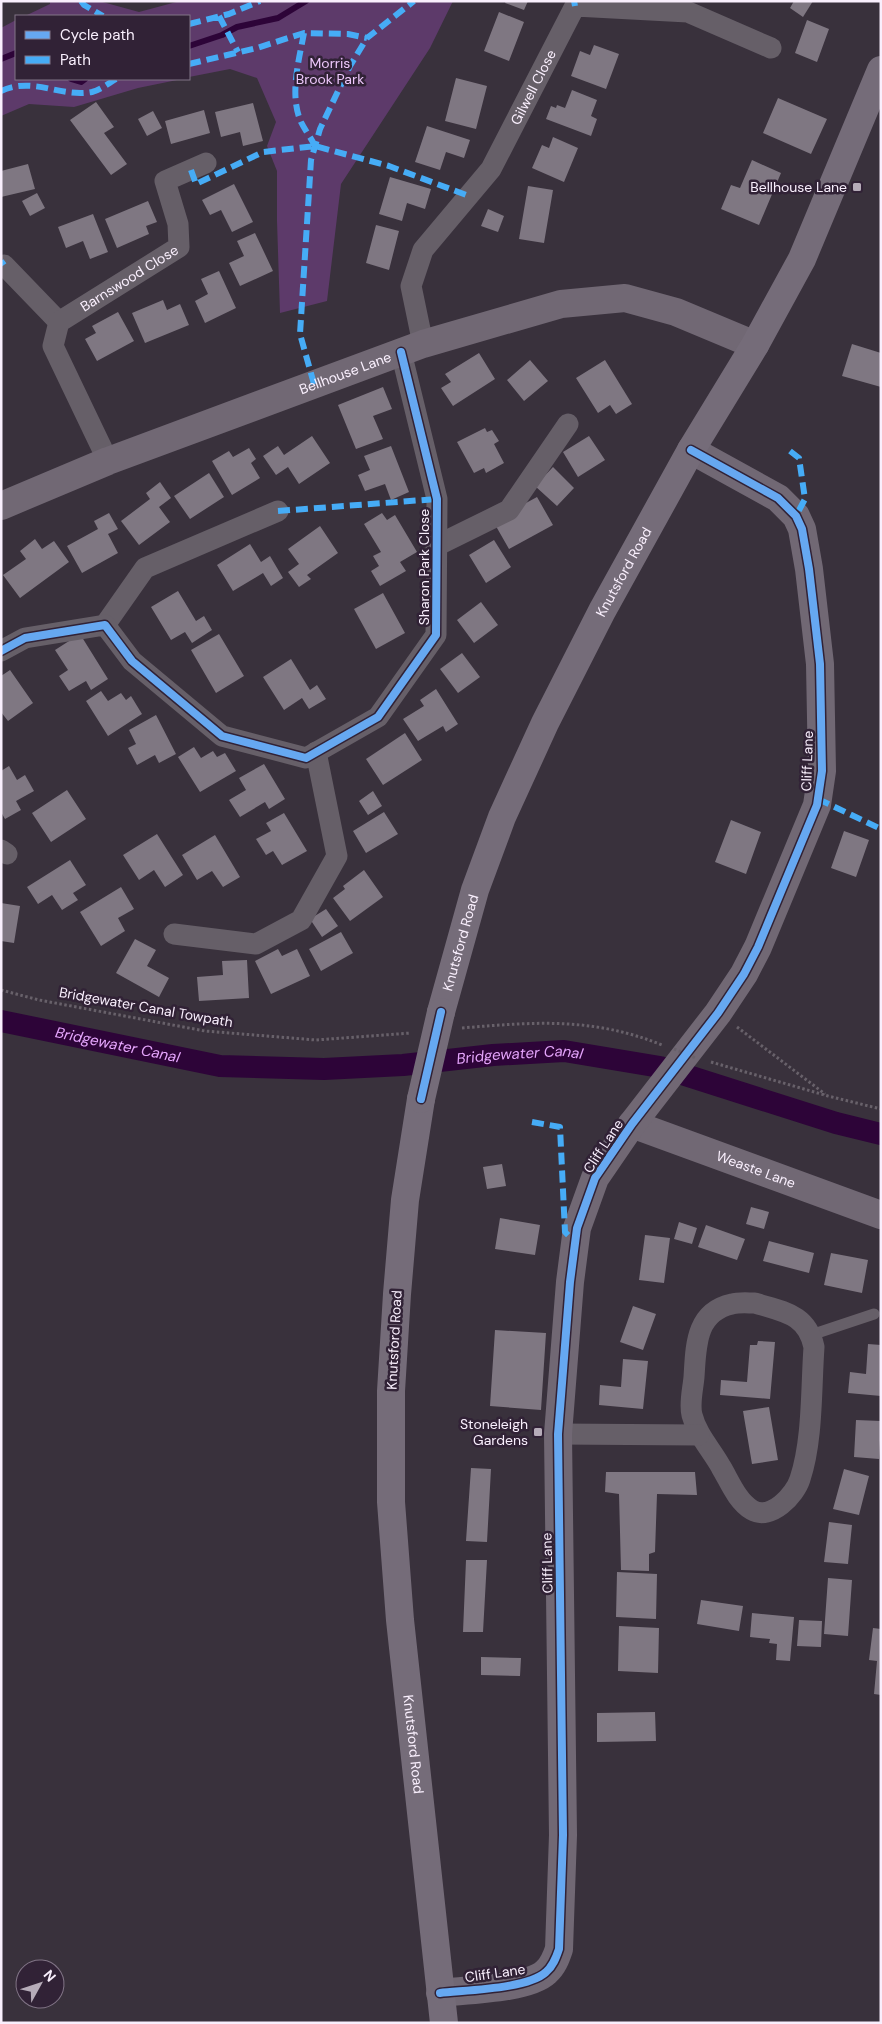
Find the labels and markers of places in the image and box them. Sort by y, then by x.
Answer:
place label: Bellhouse Lane [750,178,847,196]
marker: Bellhouse Lane [851,181,863,193]
place label: Stoneleigh Gardens [460,1415,528,1449]
marker: Stoneleigh Gardens [532,1426,544,1438]

